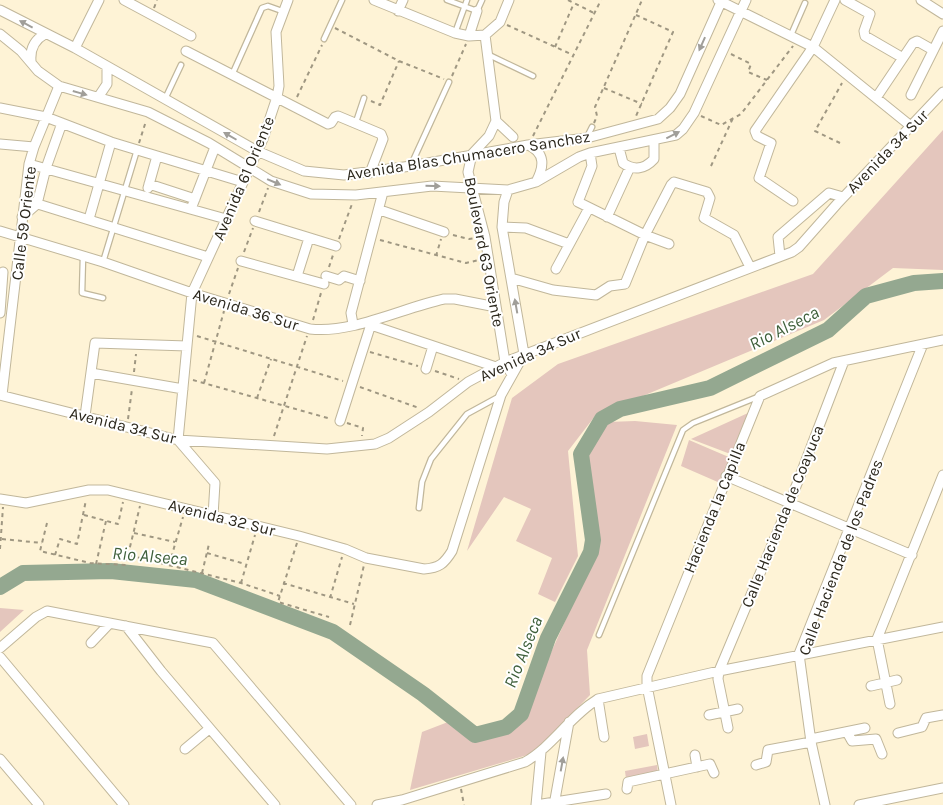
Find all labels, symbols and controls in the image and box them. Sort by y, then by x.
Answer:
one-way arrow [19,20,34,28]
one-way arrow [697,37,705,51]
one-way arrow [73,89,88,97]
street label: Avenida 34 Sur [843,105,932,197]
street label: Avenida 61 Oriente [209,113,278,243]
street label: Avenida Blas Chumacero Sanchez [345,127,591,184]
one-way arrow [223,131,237,140]
one-way arrow [665,131,680,139]
street label: Calle 59 Oriente [7,165,40,281]
street label: Boulevard 63 Oriente [461,175,508,329]
one-way arrow [267,178,281,186]
one-way arrow [426,183,442,191]
street label: Avenida 36 Sur [191,284,301,335]
one-way arrow [511,297,519,313]
water label: Rio Alseca [745,301,823,355]
street label: Avenida 34 Sur [477,324,584,385]
street label: Avenida 34 Sur [68,403,178,448]
street label: Calle Hacienda de Coayuca [737,422,828,610]
street label: Hacienda la Capilla [679,439,750,576]
street label: Calle Hacienda de los Padres [794,456,887,658]
street label: Avenida 32 Sur [167,495,277,540]
water label: Rio Alseca [111,542,189,570]
water label: Rio Alseca [499,613,547,691]
one-way arrow [558,755,566,771]

